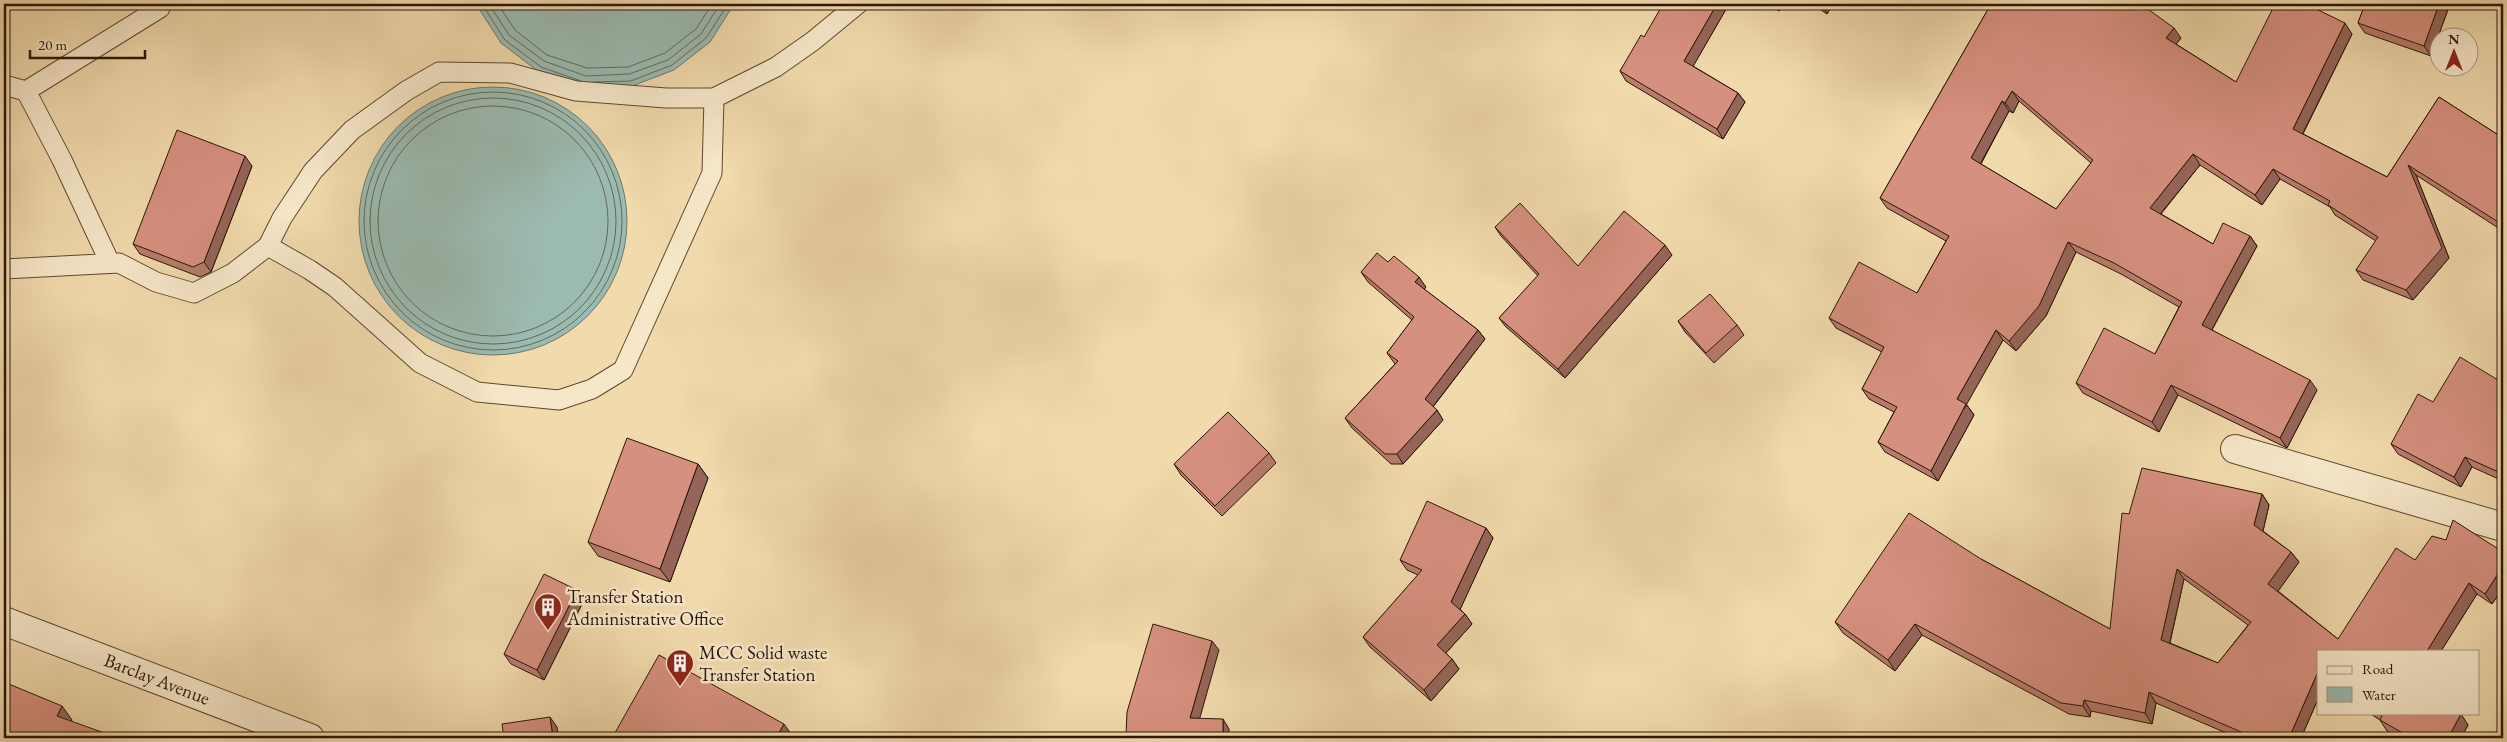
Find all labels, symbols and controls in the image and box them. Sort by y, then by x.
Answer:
scale bar [30,28,145,60]
north arrow [2430,28,2480,78]
text: N [2448,30,2460,48]
text: 20 m [38,35,67,54]
place label: Transfer Station Administrative Office [566,584,724,631]
building icon: Transfer Station Administrative Office [533,592,563,631]
place label: MCC Solid waste Transfer Station [699,640,827,687]
street label: Barclay Avenue [101,647,213,711]
building icon: MCC Solid waste Transfer Station [665,648,695,687]
legend [2317,650,2480,714]
text: Road [2362,659,2394,678]
text: Water [2362,685,2396,704]

